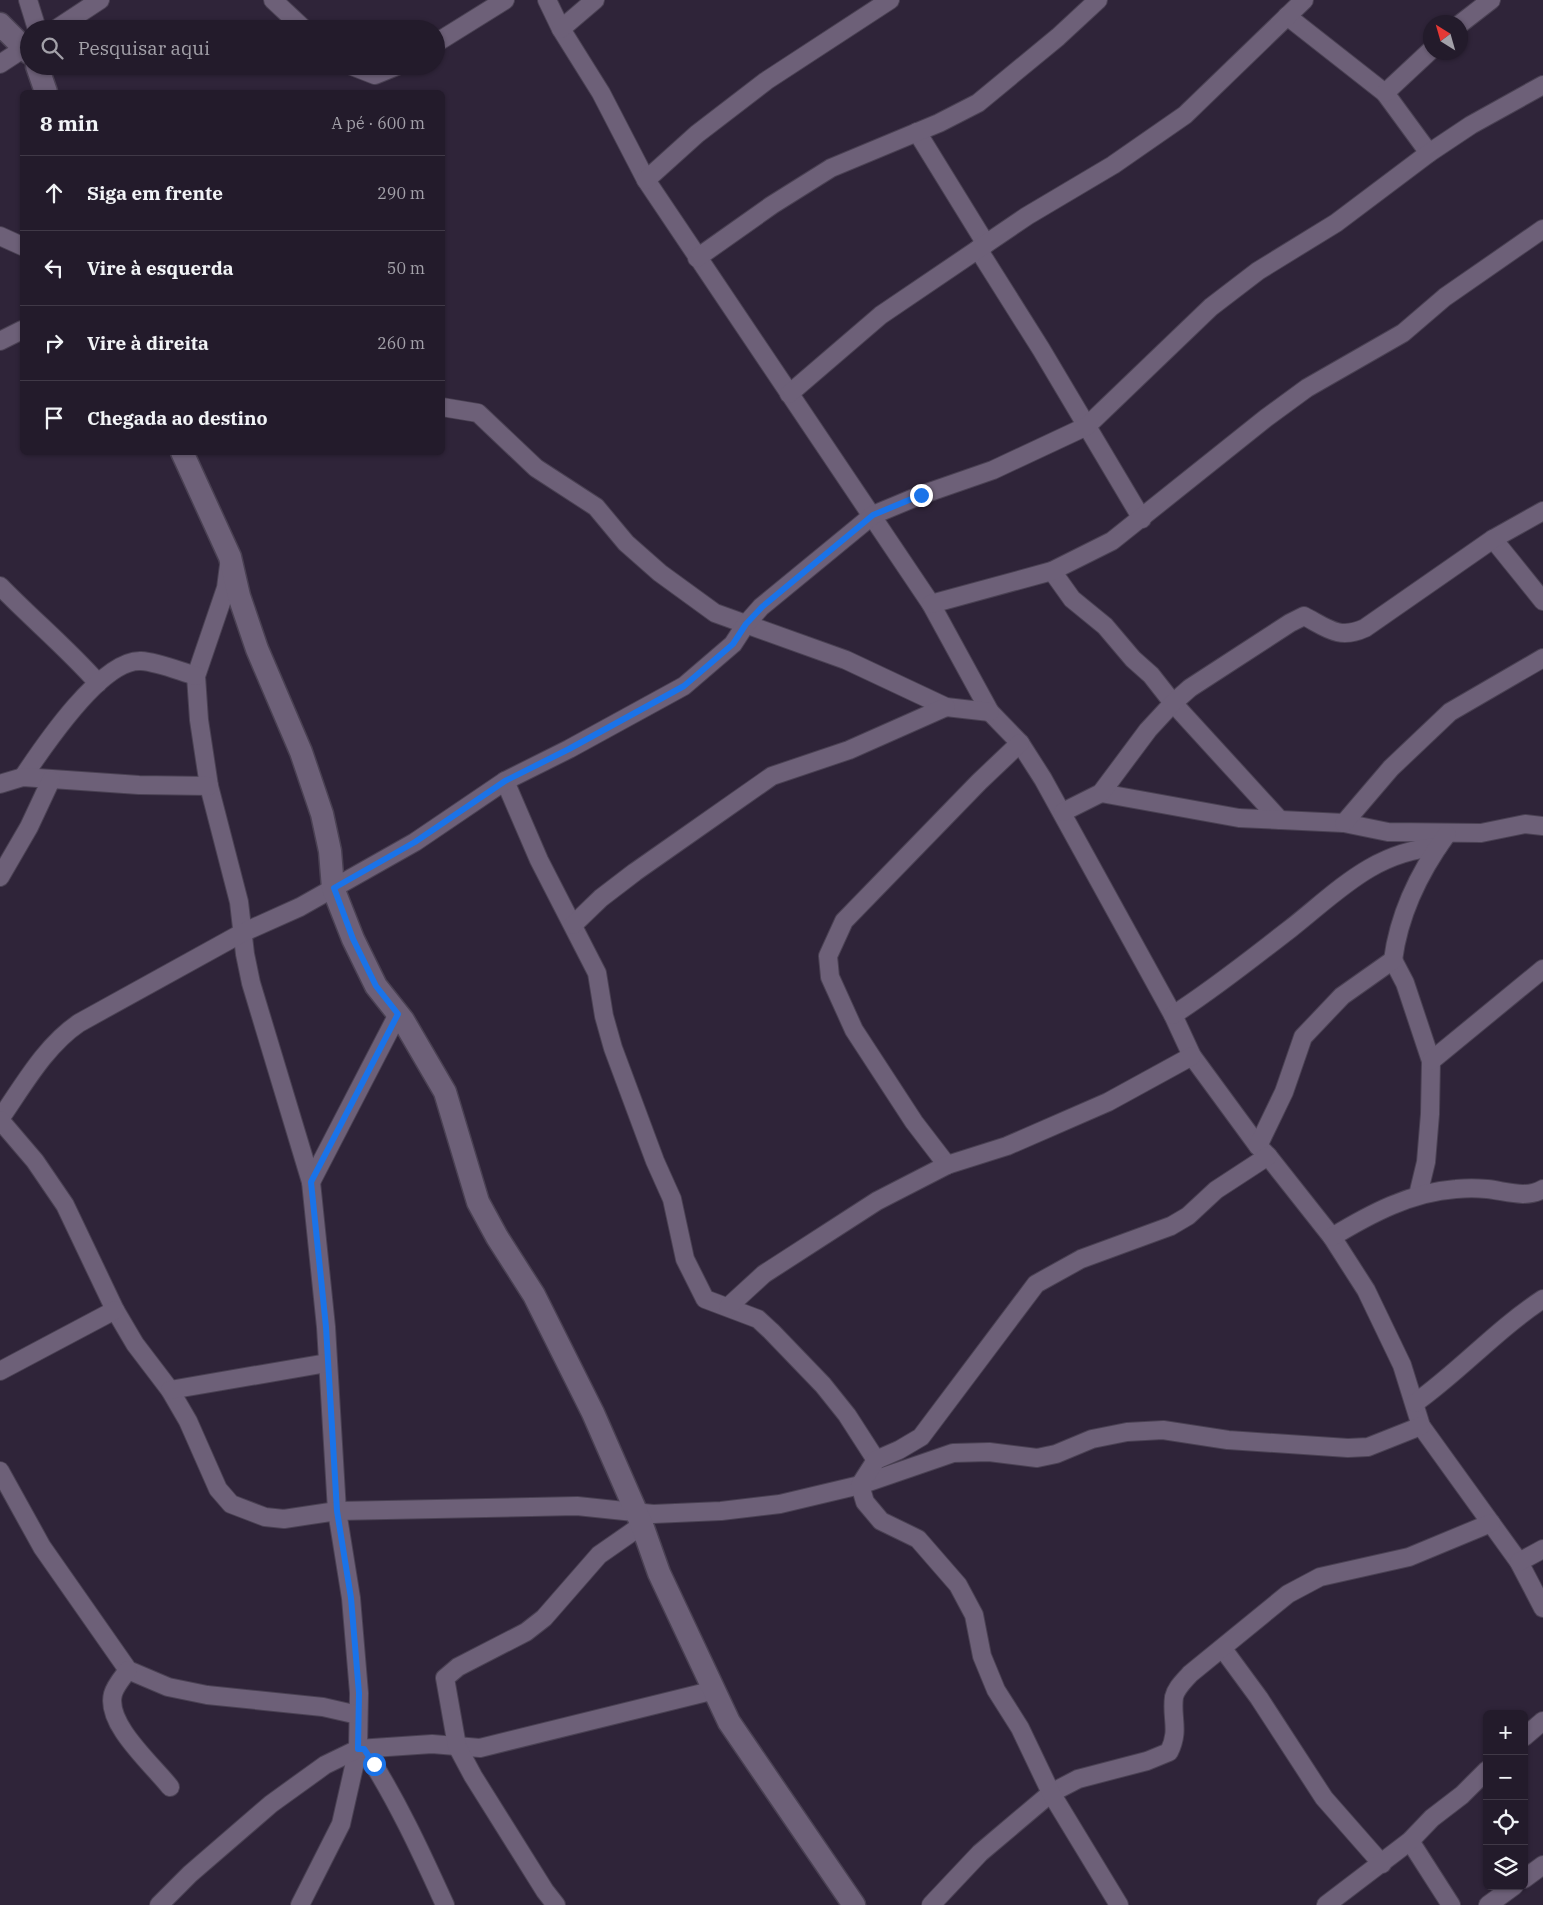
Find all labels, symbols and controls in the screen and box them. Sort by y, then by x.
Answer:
north arrow [1423,15,1468,60]
search box [20,20,445,75]
icon: search [38,34,66,62]
text: Pesquisar aqui [78,36,210,60]
text: 8 min [40,109,99,137]
text: A pé · 600 m [331,113,425,133]
icon: ahead [40,179,68,207]
text: Siga em frente [87,181,223,205]
text: 290 m [377,183,425,203]
icon: left [40,254,68,282]
text: Vire à esquerda [87,256,234,280]
text: 50 m [387,258,425,278]
icon: right [40,329,68,357]
text: Vire à direita [87,331,209,355]
text: 260 m [377,333,425,353]
icon: arrive [40,404,68,432]
text: Chegada ao destino [87,406,268,430]
route end [910,484,933,507]
map controls [1483,1710,1528,1890]
button: + [1483,1710,1528,1755]
route start [363,1753,386,1776]
button: − [1483,1755,1528,1800]
button: locate [1483,1800,1528,1845]
button: layers [1483,1845,1528,1890]

